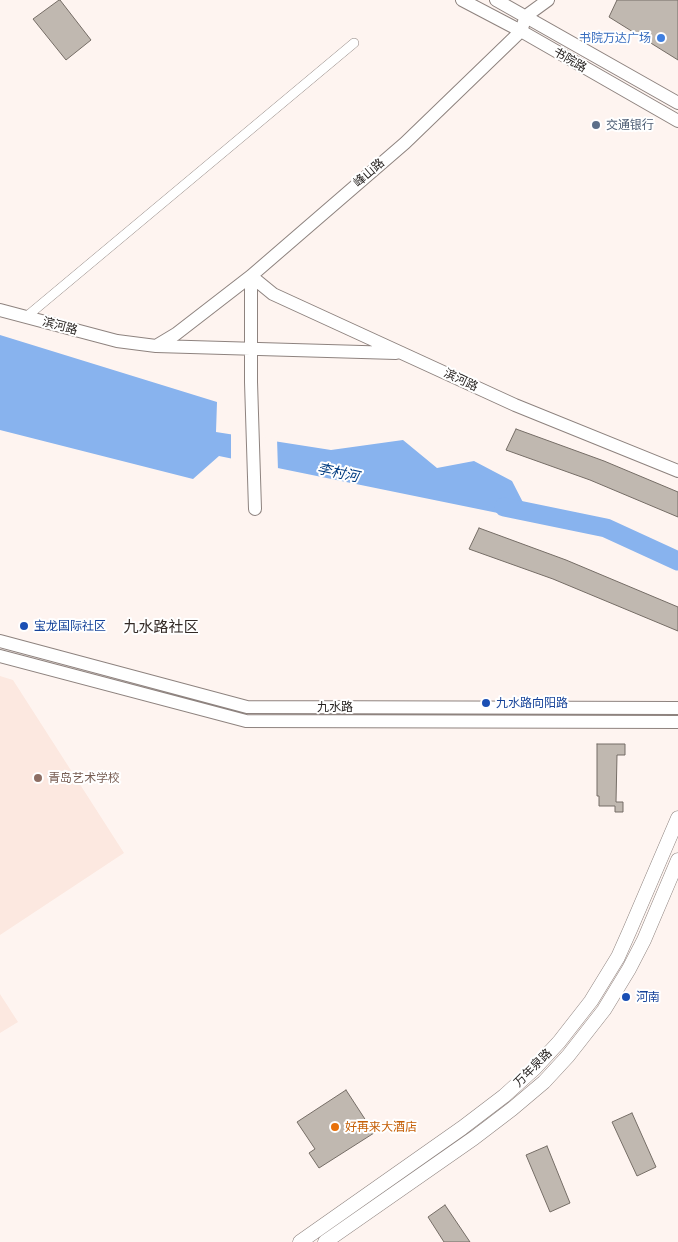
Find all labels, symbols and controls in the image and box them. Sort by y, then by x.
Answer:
place label: 书院万达广场 [579,31,651,45]
marker: 书院万达广场 [655,32,667,44]
street label: 书院路 [551,45,589,75]
place label: 交通银行 [606,118,654,132]
marker: 交通银行 [590,119,602,131]
street label: 峰山路 [351,156,387,190]
street label: 滨河路 [41,314,79,338]
street label: 滨河路 [442,366,480,394]
water label: 李村河 [316,460,360,486]
district label: 九水路社区 [124,618,198,636]
place label: 宝龙国际社区 [34,619,106,633]
marker: 宝龙国际社区 [18,620,30,632]
place label: 九水路向阳路 [496,696,568,710]
marker: 九水路向阳路 [480,697,492,709]
street label: 九水路 [317,700,353,714]
place label: 青岛艺术学校 [48,771,120,785]
marker: 青岛艺术学校 [32,772,44,784]
place label: 河南 [636,990,660,1004]
marker: 河南 [620,991,632,1003]
street label: 万年泉路 [511,1046,555,1090]
place label: 好再来大酒店 [345,1120,417,1134]
marker: 好再来大酒店 [329,1121,341,1133]

